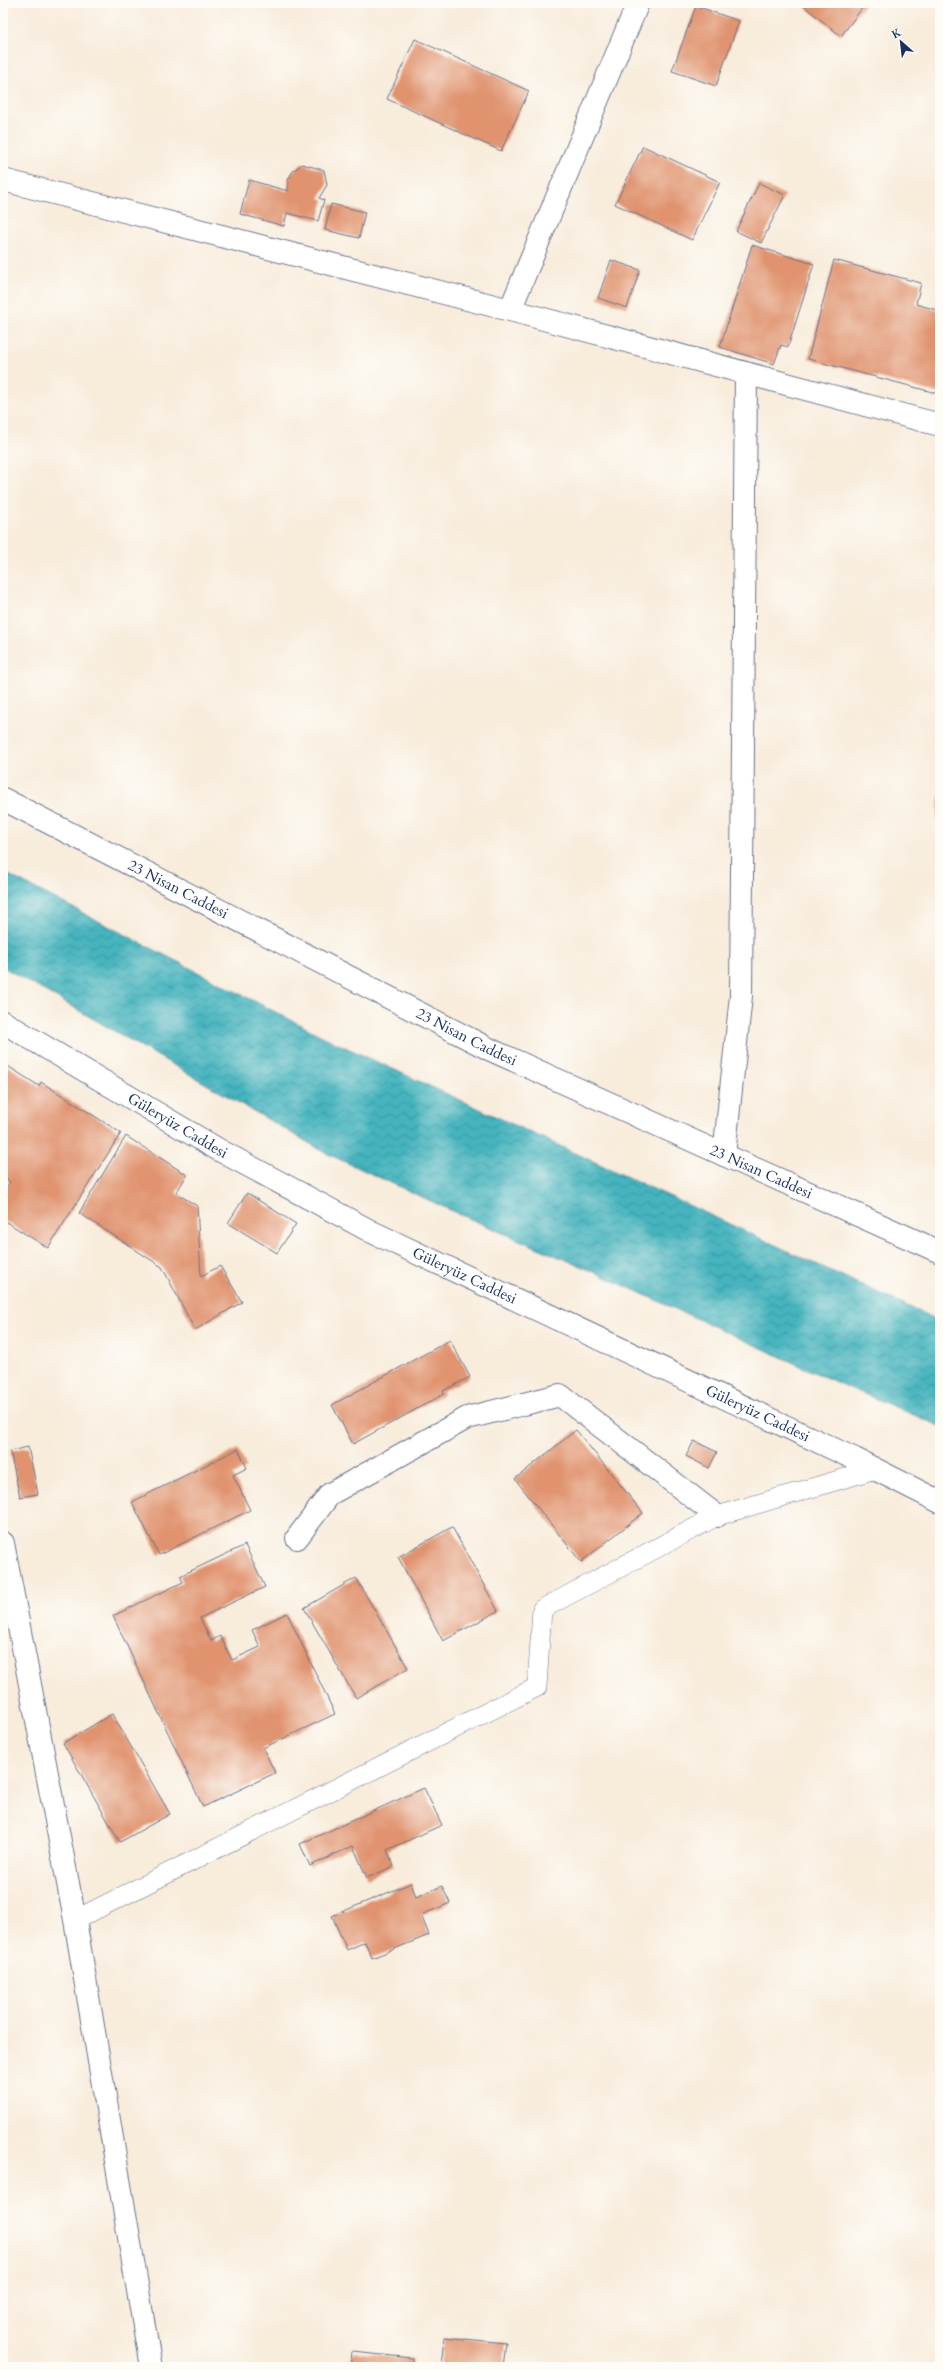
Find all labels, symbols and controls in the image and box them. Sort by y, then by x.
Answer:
north arrow [881,22,921,62]
text: K [889,25,904,42]
street label: 23 Nisan Caddesi [124,855,232,923]
street label: 23 Nisan Caddesi [413,1003,520,1070]
street label: Güleryüz Caddesi [124,1088,231,1163]
street label: 23 Nisan Caddesi [707,1140,816,1203]
street label: Güleryüz Caddesi [409,1242,520,1309]
street label: Güleryüz Caddesi [702,1380,813,1446]

